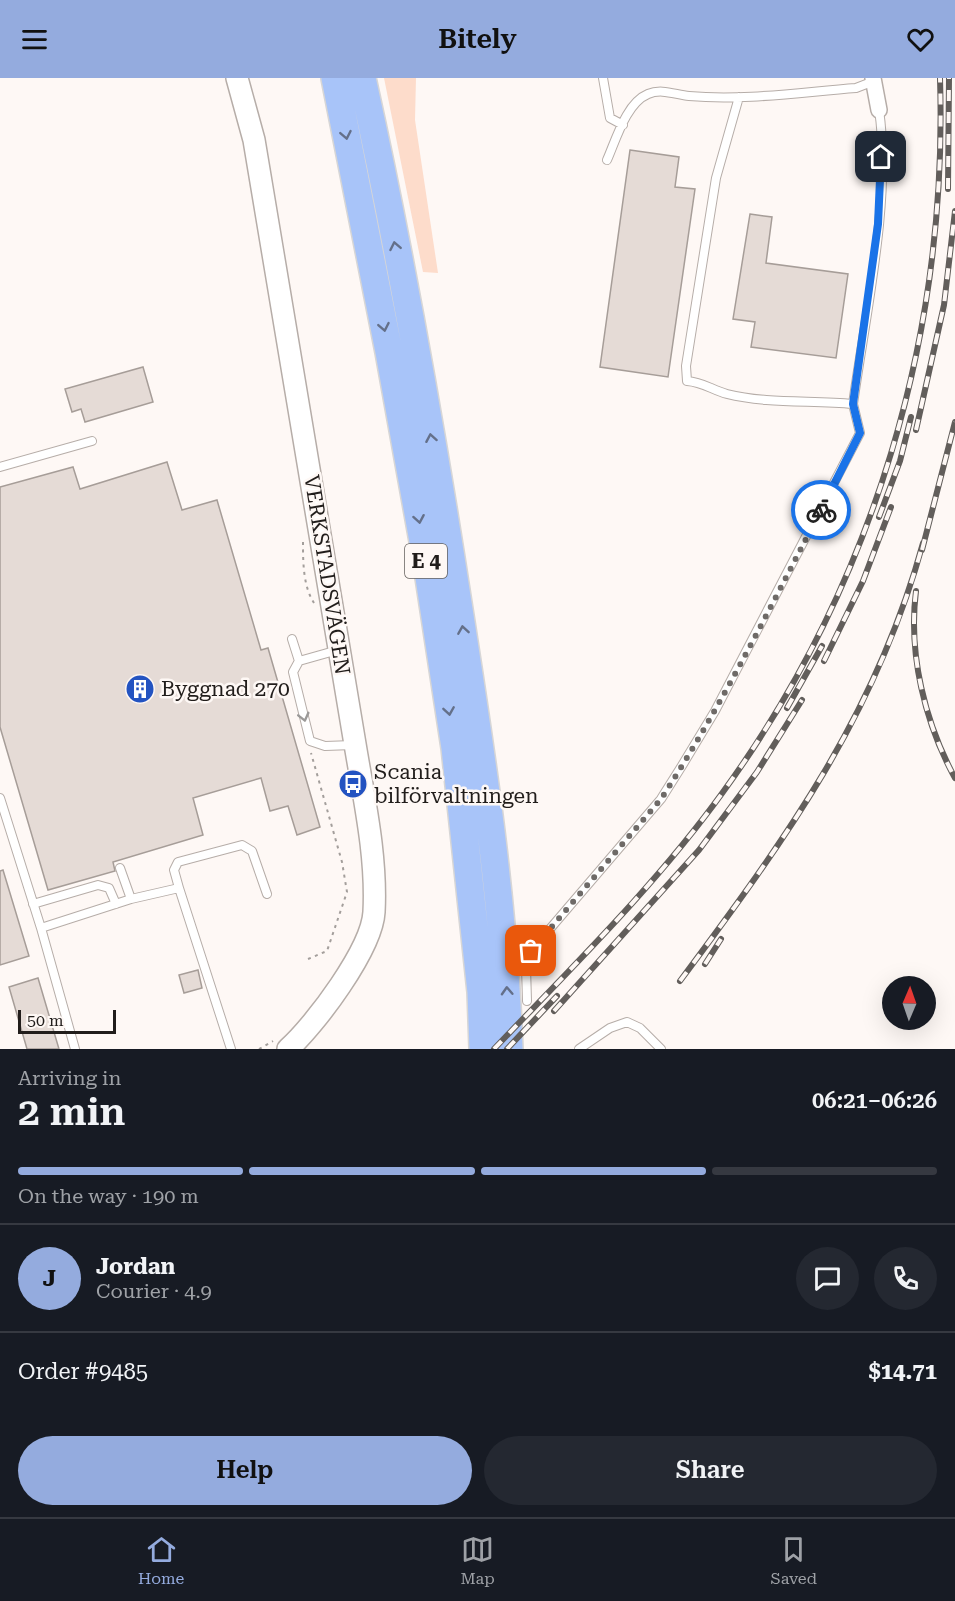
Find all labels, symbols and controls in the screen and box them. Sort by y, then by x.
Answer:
icon: menu [18,23,51,56]
text: Bitely [438,23,517,55]
icon: heart [904,23,937,56]
one-way arrow [339,130,352,140]
pin [855,131,906,182]
icon: home [864,140,897,173]
one-way arrow [389,242,402,252]
one-way arrow [377,321,390,331]
one-way arrow [425,433,438,443]
street label: VERKSTADSVÄGEN [299,473,355,677]
courier [791,480,851,540]
icon: bike [805,494,838,527]
one-way arrow [412,513,425,523]
road number: E 4 [405,544,447,578]
one-way arrow [457,626,469,635]
building icon: Byggnad 270 [124,673,156,705]
place label: Byggnad 270 [161,677,290,701]
one-way arrow [443,706,455,716]
one-way arrow [297,712,310,722]
place label: Scania bilförvaltningen [374,760,539,808]
bus stop icon: Scania bilförvaltningen [337,768,369,800]
pin [505,925,556,976]
icon: bag [514,934,547,967]
north arrow [882,976,936,1030]
map controls [882,976,936,1030]
one-way arrow [500,986,513,995]
scale bar [18,1007,116,1034]
text: 50 m [27,1011,64,1030]
text: Arriving in [18,1066,121,1090]
text: 06:21–06:26 [812,1088,937,1113]
text: 2 min [18,1089,125,1135]
text: On the way · 190 m [18,1184,199,1208]
button: chat [796,1247,859,1310]
button: phone [874,1247,937,1310]
text: Jordan [96,1254,175,1279]
text: J [43,1266,56,1291]
text: Courier · 4.9 [96,1279,212,1303]
text: Order #9485 [18,1359,148,1384]
text: $14.71 [868,1359,937,1384]
button: Help [18,1436,472,1505]
button: Share [484,1436,937,1505]
tab: Home [138,1533,184,1588]
tab: Map [460,1533,495,1588]
tab: Saved [771,1533,817,1588]

